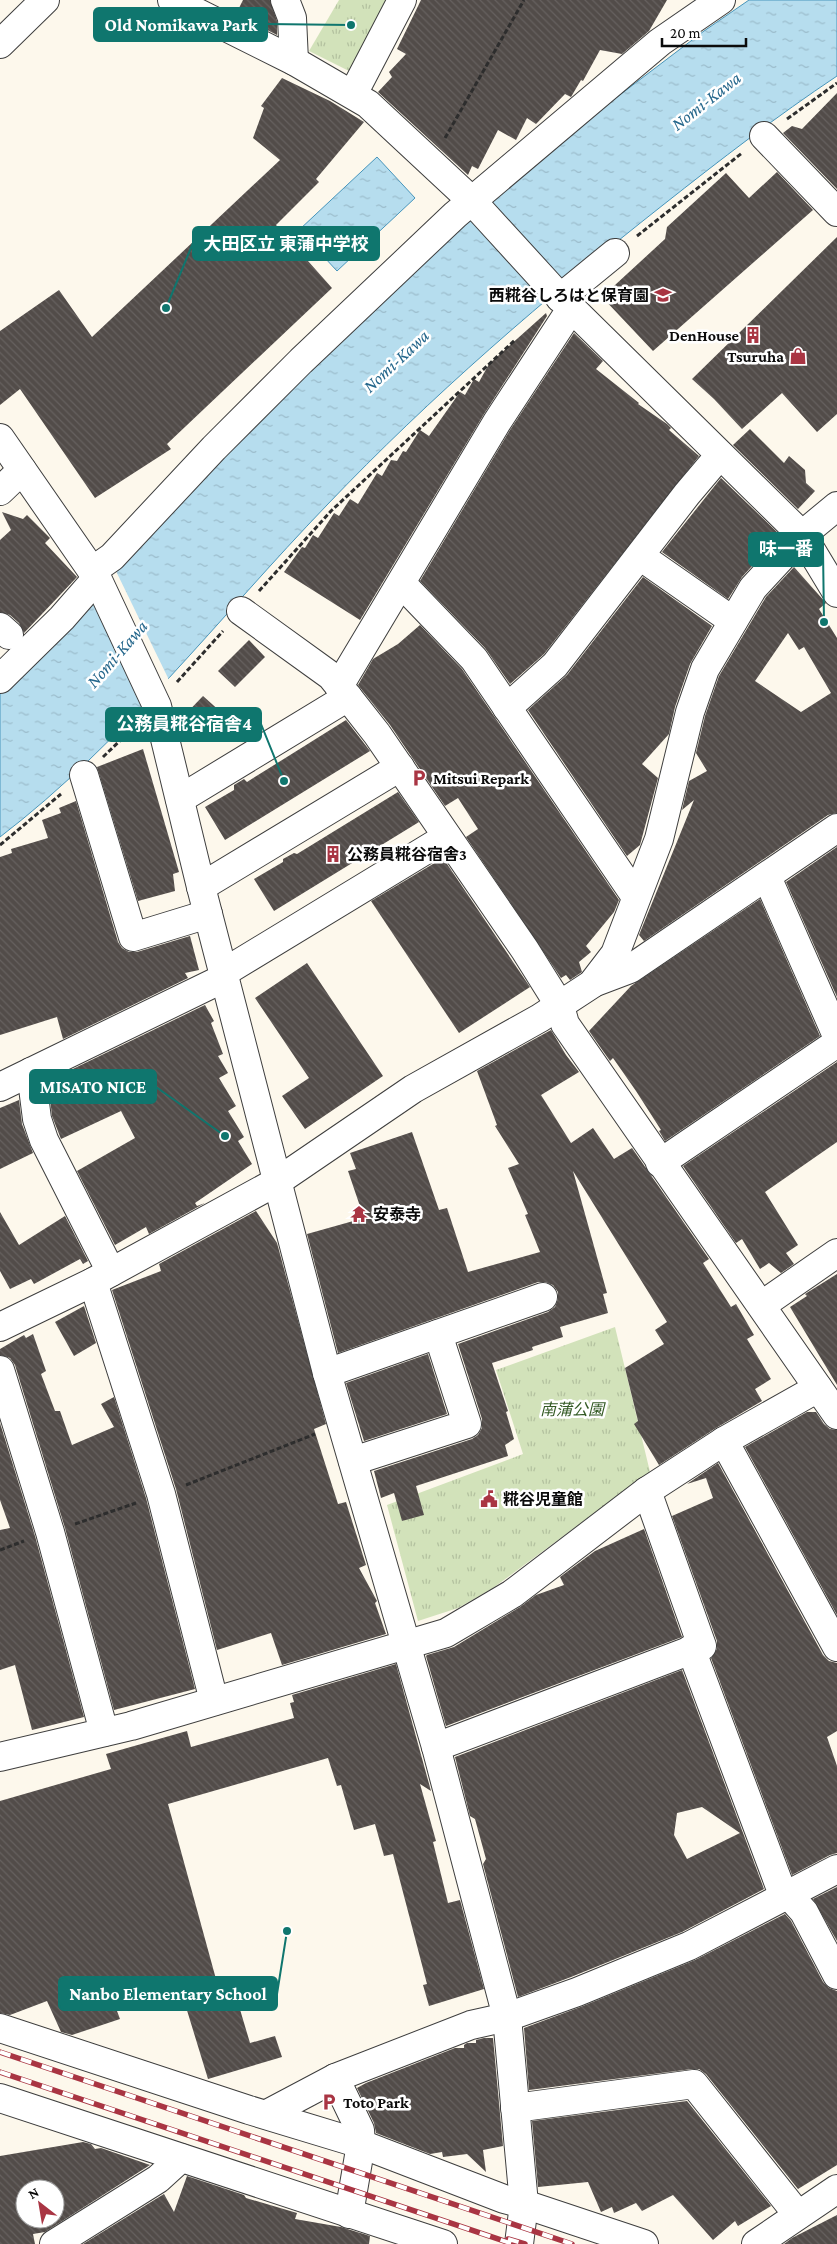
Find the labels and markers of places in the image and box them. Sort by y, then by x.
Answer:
callout: Old Nomikawa Park [94,8,267,41]
callout: 大田区立 東蒲中学校 [193,227,379,260]
school or university icon: 西糀谷しろはと保育園 [653,285,673,305]
place label: 西糀谷しろはと保育園 [489,286,649,304]
building icon: DenHouse [743,325,763,345]
place label: DenHouse [669,327,740,344]
shop icon: Tsuruha [788,346,808,366]
place label: Tsuruha [727,348,784,365]
callout: 味一番 [749,533,823,566]
callout: 公務員糀谷宿舎4 [106,708,261,741]
parking icon: Mitsui Repark [409,768,429,788]
place label: Mitsui Repark [433,770,529,787]
building icon: 公務員糀谷宿舎3 [323,844,343,864]
place label: 公務員糀谷宿舎3 [347,845,467,863]
callout: MISATO NICE [30,1070,156,1103]
temple icon: 安泰寺 [349,1204,369,1224]
place label: 安泰寺 [373,1206,421,1223]
public building icon: 糀谷児童館 [479,1489,499,1509]
place label: 糀谷児童館 [503,1490,583,1508]
callout: Nanbo Elementary School [59,1977,277,2010]
parking icon: Toto Park [319,2092,339,2112]
place label: Toto Park [343,2094,409,2111]

